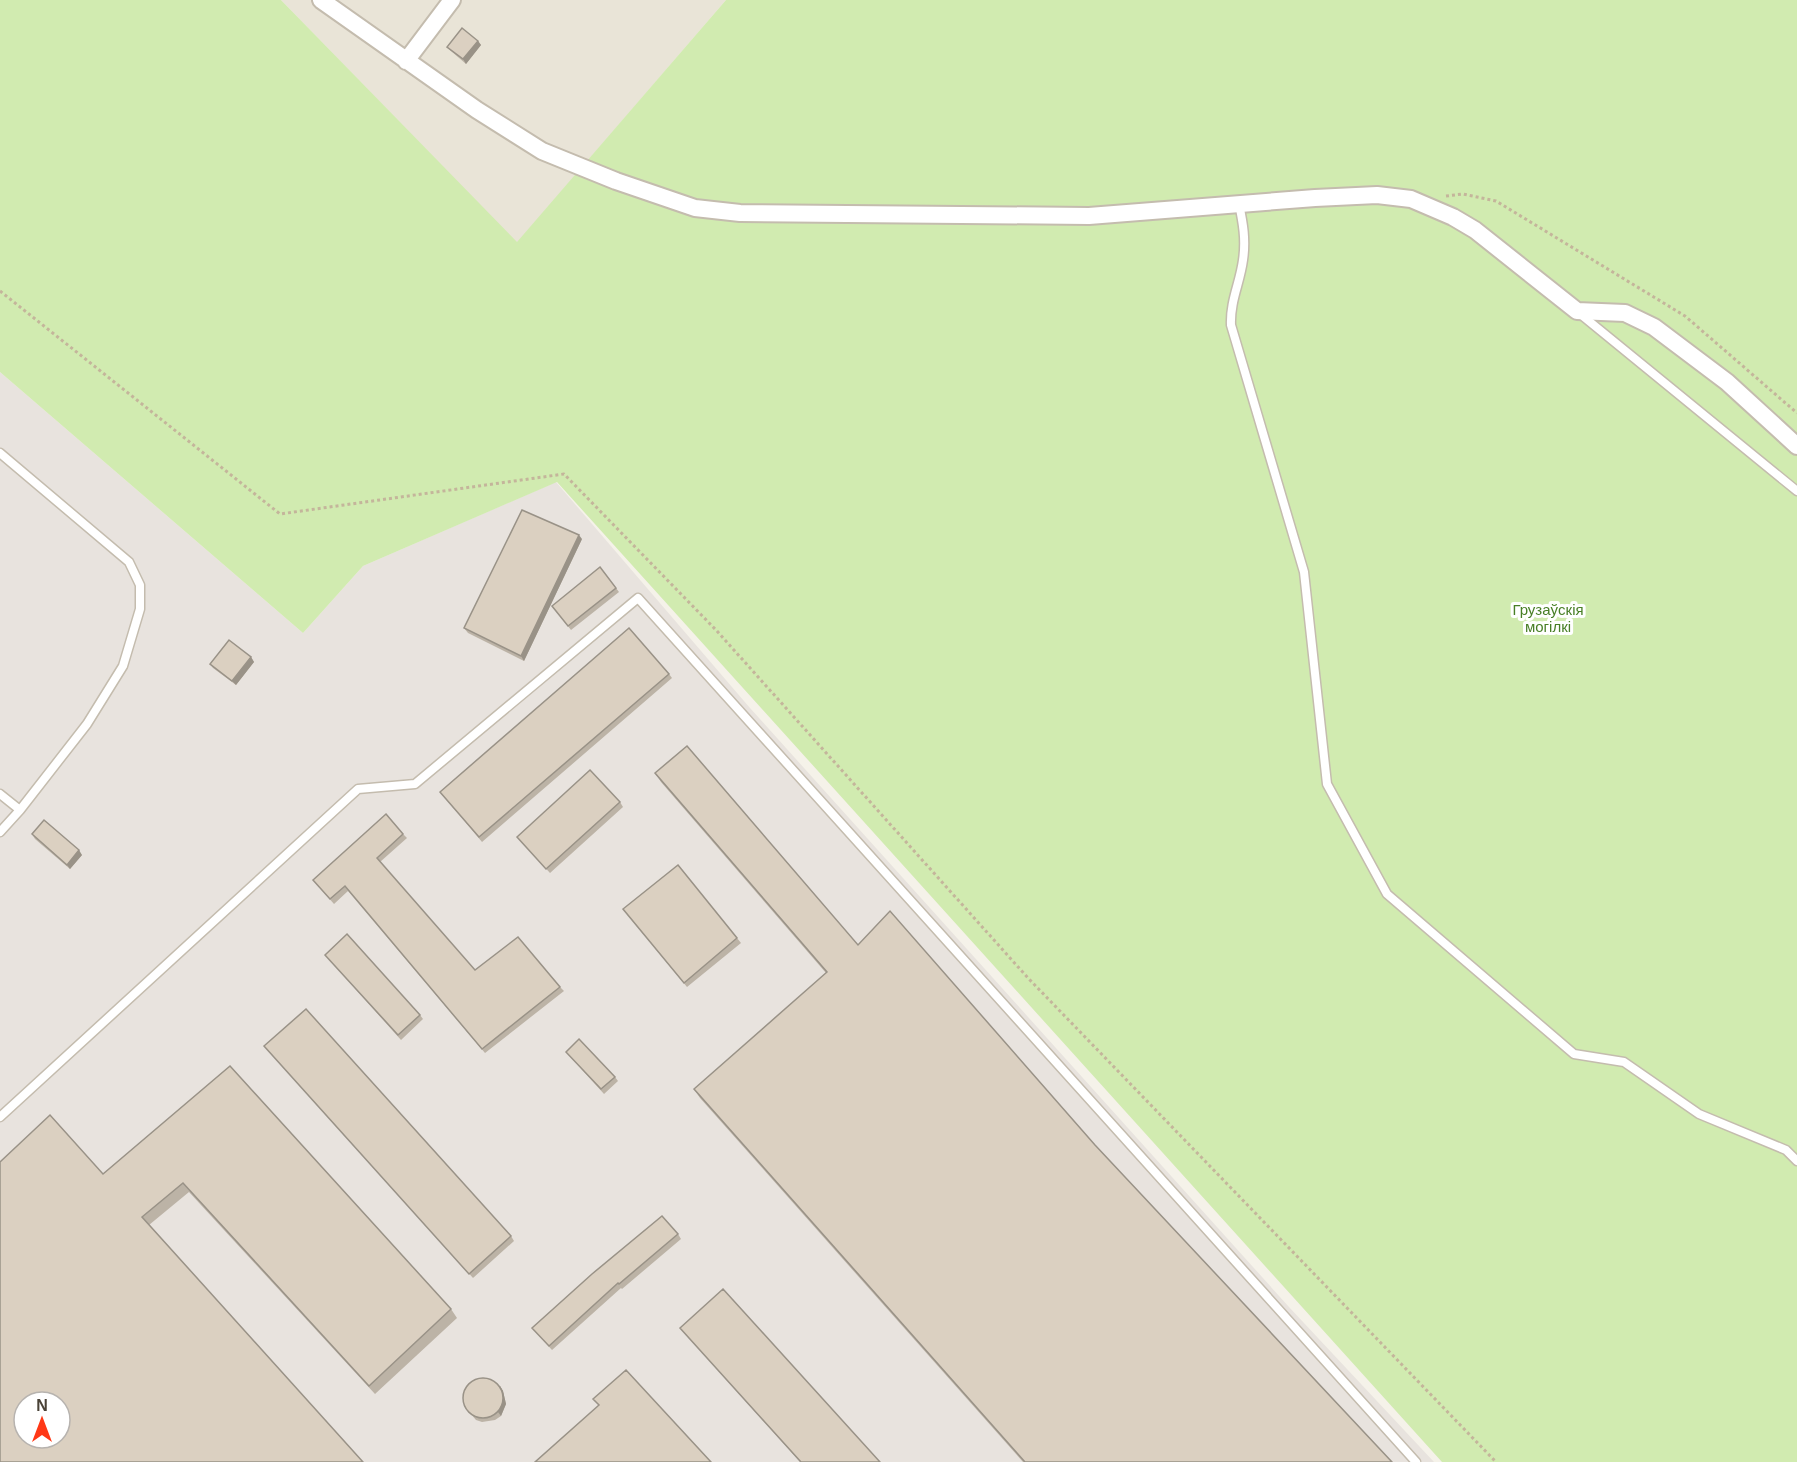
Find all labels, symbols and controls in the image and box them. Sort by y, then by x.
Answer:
park label: Грузаўскія могілкі [1512,601,1584,635]
north arrow [12,1390,72,1450]
text: N [36,1397,48,1414]

